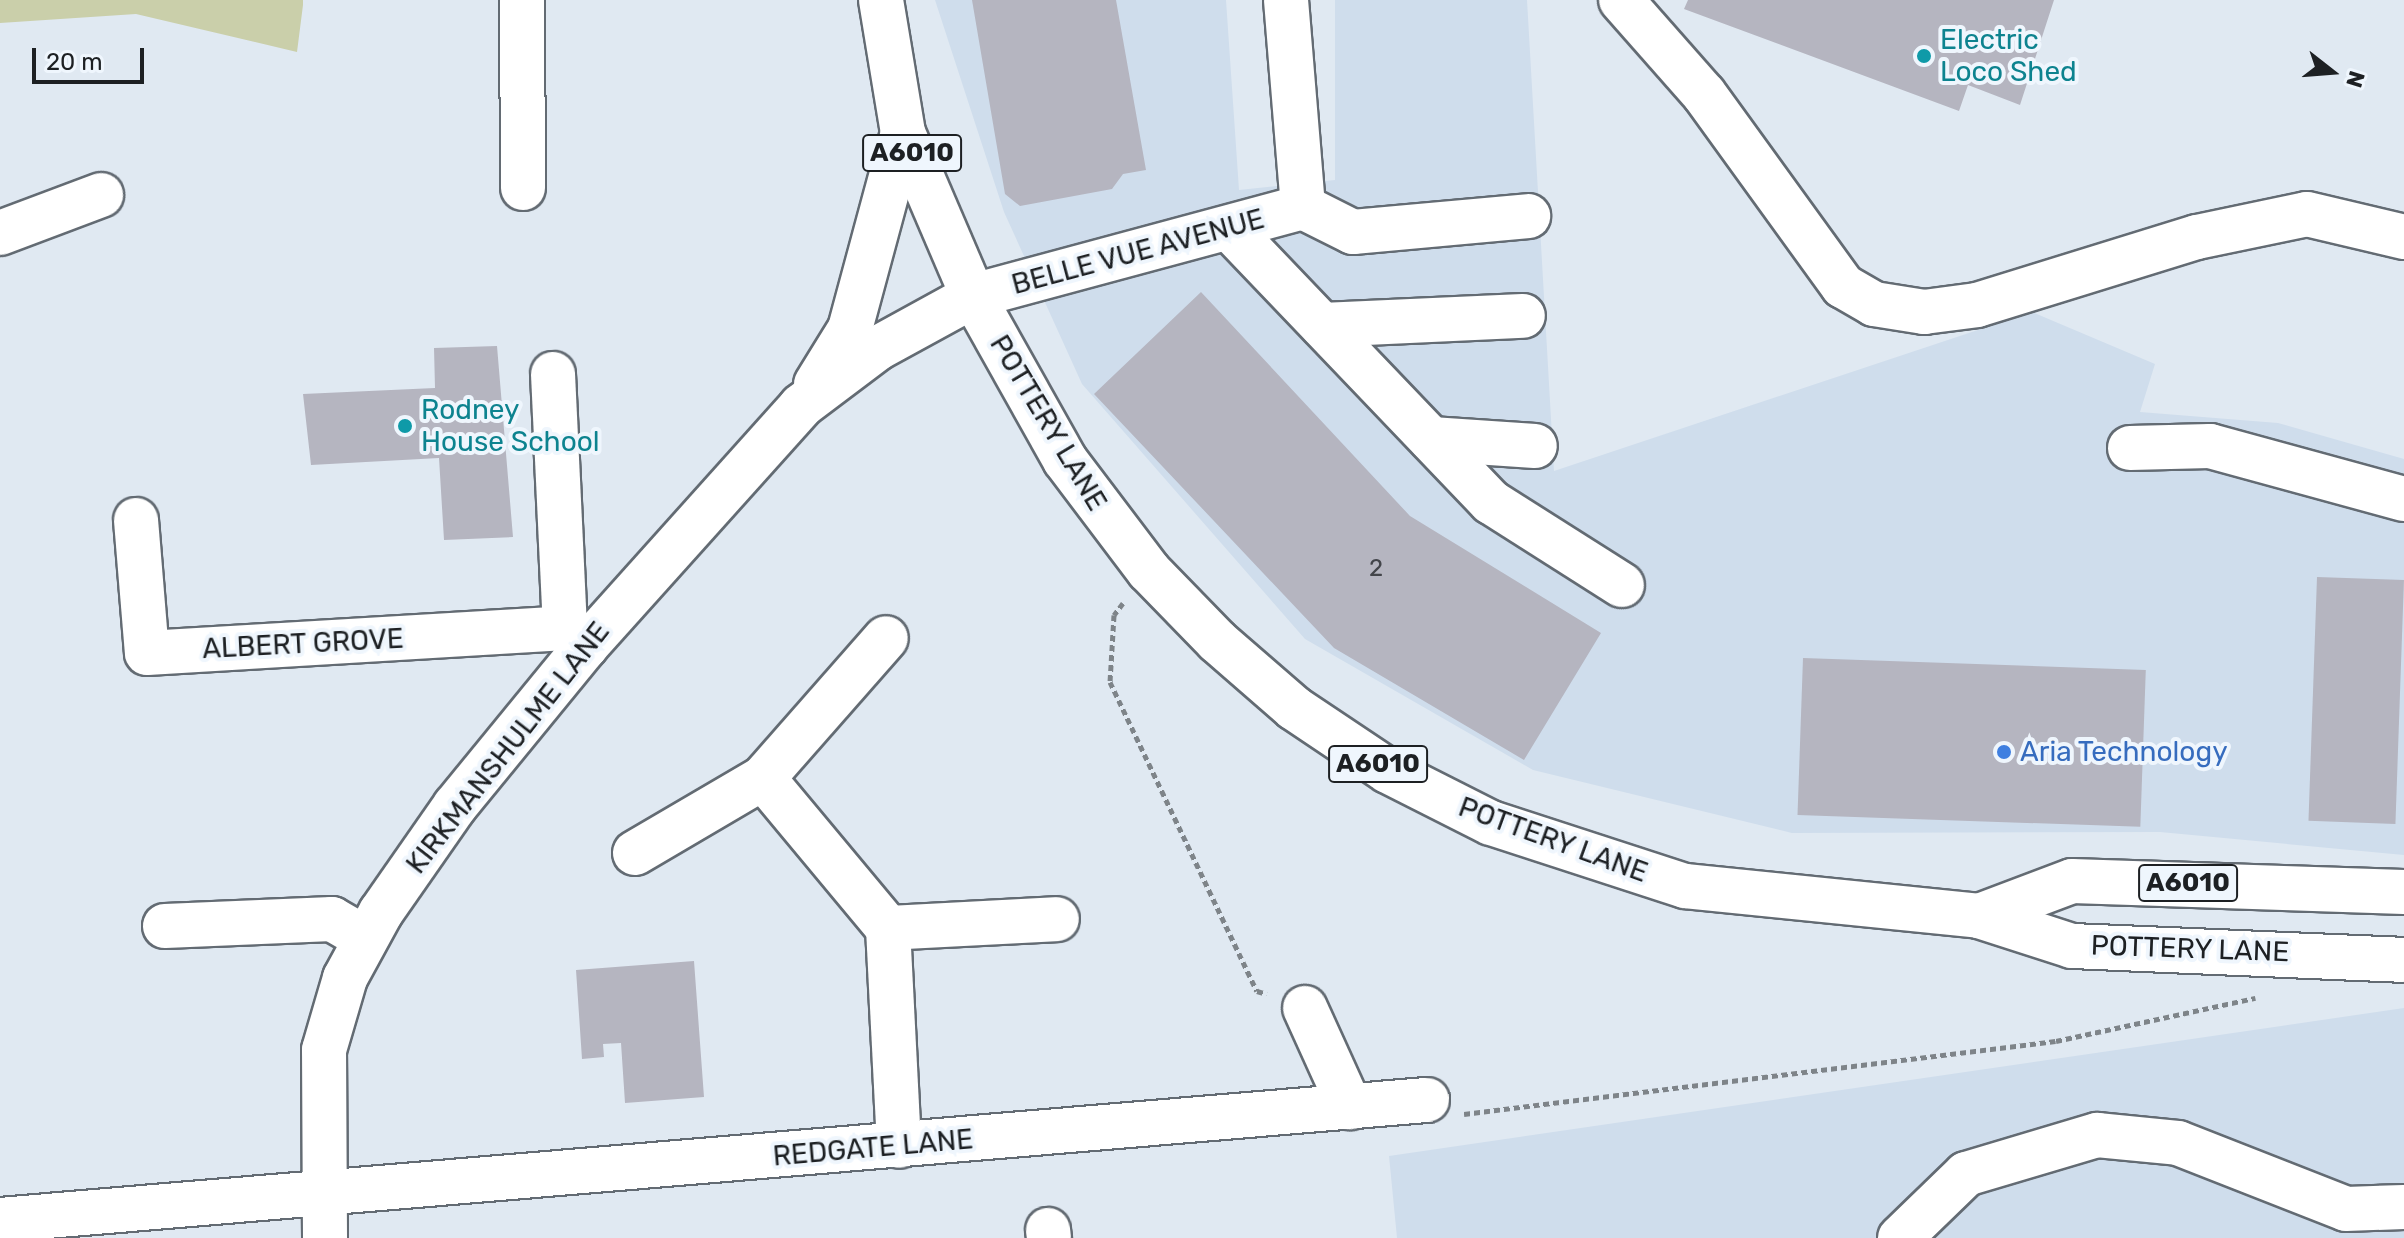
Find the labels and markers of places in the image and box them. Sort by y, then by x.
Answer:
place label: Electric Loco Shed [1940,23,2077,89]
marker: Electric Loco Shed [1915,47,1933,65]
place label: Rodney House School [421,393,600,459]
marker: Rodney House School [396,417,414,435]
place label: Aria Technology [2020,735,2228,769]
marker: Aria Technology [1995,743,2013,761]

